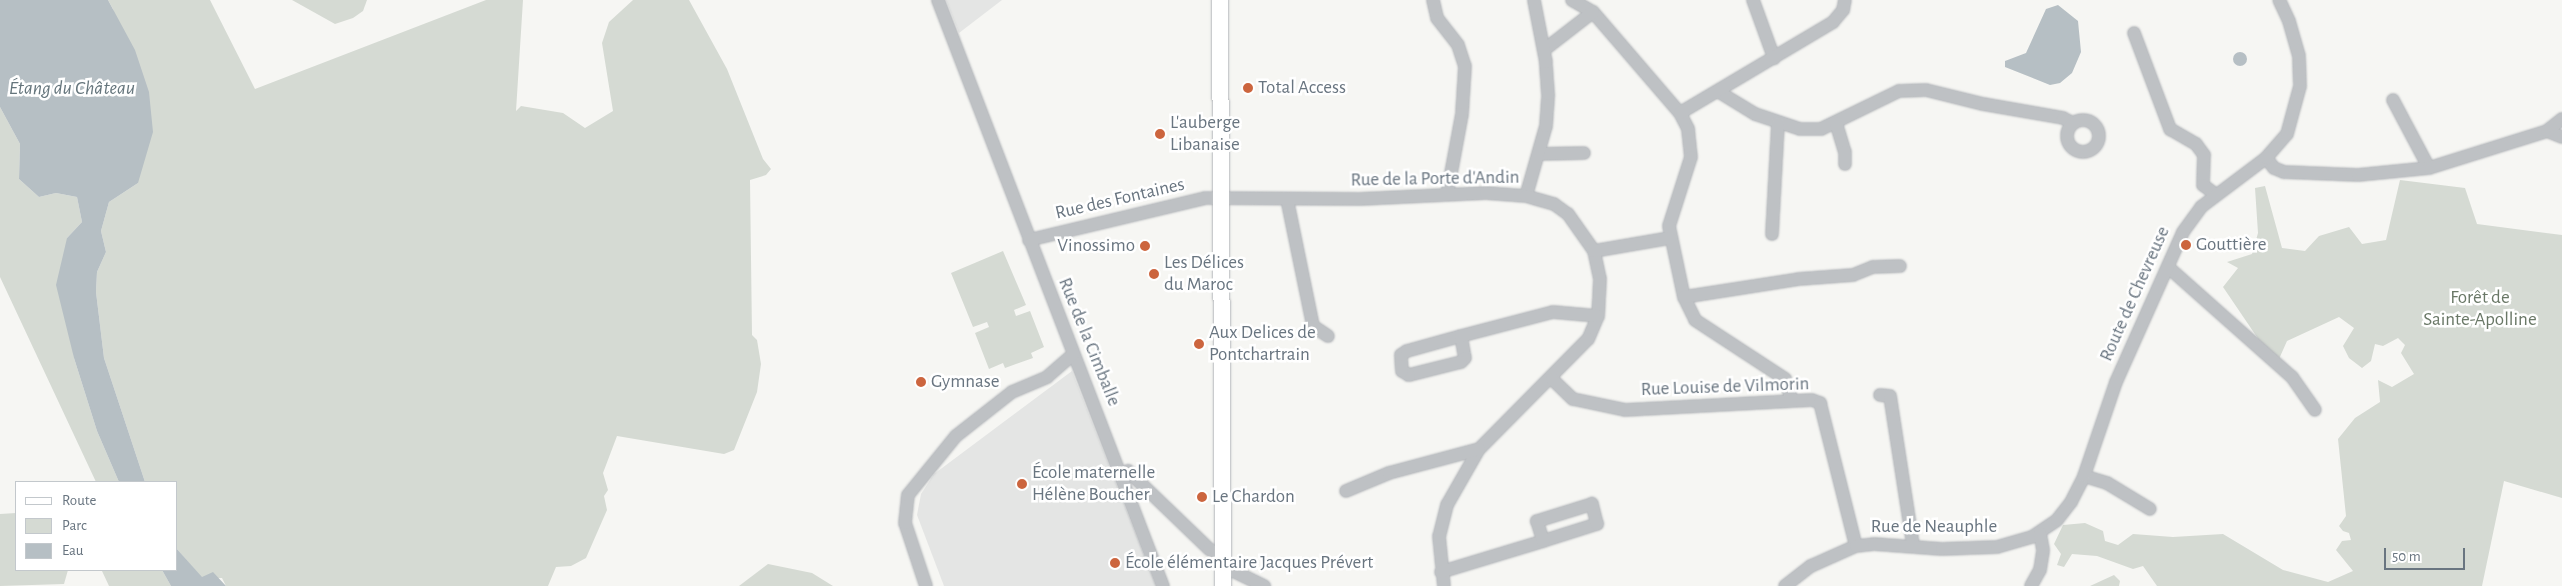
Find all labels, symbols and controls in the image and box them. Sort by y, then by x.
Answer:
water label: Étang du Château [9,76,135,100]
place label: Total Access [1258,77,1346,99]
marker: Total Access [1242,82,1254,94]
place label: L'auberge Libanaise [1170,112,1240,156]
marker: L'auberge Libanaise [1154,128,1166,140]
street label: Rue de la Porte d'Andin [1350,166,1520,192]
street label: Rue des Fontaines [1053,173,1187,225]
street label: Route de Chevreuse [2095,223,2175,365]
place label: Gouttière [2196,234,2266,256]
place label: Vinossimo [1057,235,1135,257]
marker: Gouttière [2180,239,2192,251]
marker: Vinossimo [1139,240,1151,252]
place label: Les Délices du Maroc [1164,252,1244,296]
marker: Les Délices du Maroc [1148,268,1160,280]
street label: Rue de la Cimballe [1053,274,1125,410]
park label: Forêt de Sainte-Apolline [2423,287,2537,331]
place label: Aux Delices de Pontchartrain [1209,322,1316,366]
marker: Aux Delices de Pontchartrain [1193,338,1205,350]
place label: Gymnase [931,371,1000,393]
street label: Rue Louise de Vilmorin [1640,373,1810,401]
marker: Gymnase [915,376,927,388]
place label: École maternelle Hélène Boucher [1032,462,1155,506]
marker: École maternelle Hélène Boucher [1016,478,1028,490]
legend [15,481,178,571]
place label: Le Chardon [1212,486,1295,508]
marker: Le Chardon [1196,491,1208,503]
text: Route [62,493,96,508]
street label: Rue de Neauphle [1871,516,1997,538]
text: Parc [62,518,87,533]
scale bar [2387,538,2468,570]
text: Eau [62,543,84,558]
text: 50 m [2392,549,2421,564]
place label: École élémentaire Jacques Prévert [1125,552,1373,574]
marker: École élémentaire Jacques Prévert [1109,557,1121,569]

